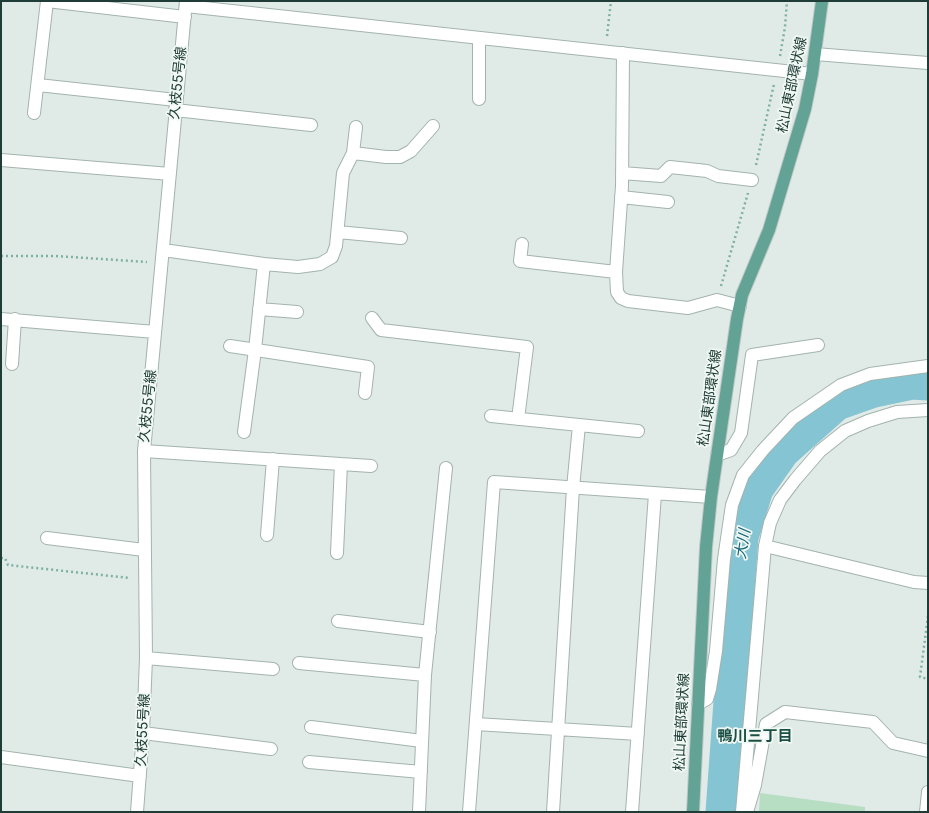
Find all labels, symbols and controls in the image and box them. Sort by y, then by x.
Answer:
street label: 松山東部環状線 [774,35,810,135]
street label: 久枝55号線 [166,46,190,120]
street label: 松山東部環状線 [695,348,725,448]
street label: 久枝55号線 [136,369,160,443]
water label: 大川 [732,528,754,560]
street label: 松山東部環状線 [671,673,693,771]
street label: 久枝55号線 [133,693,153,767]
district label: 鴨川三丁目 [718,727,792,745]

